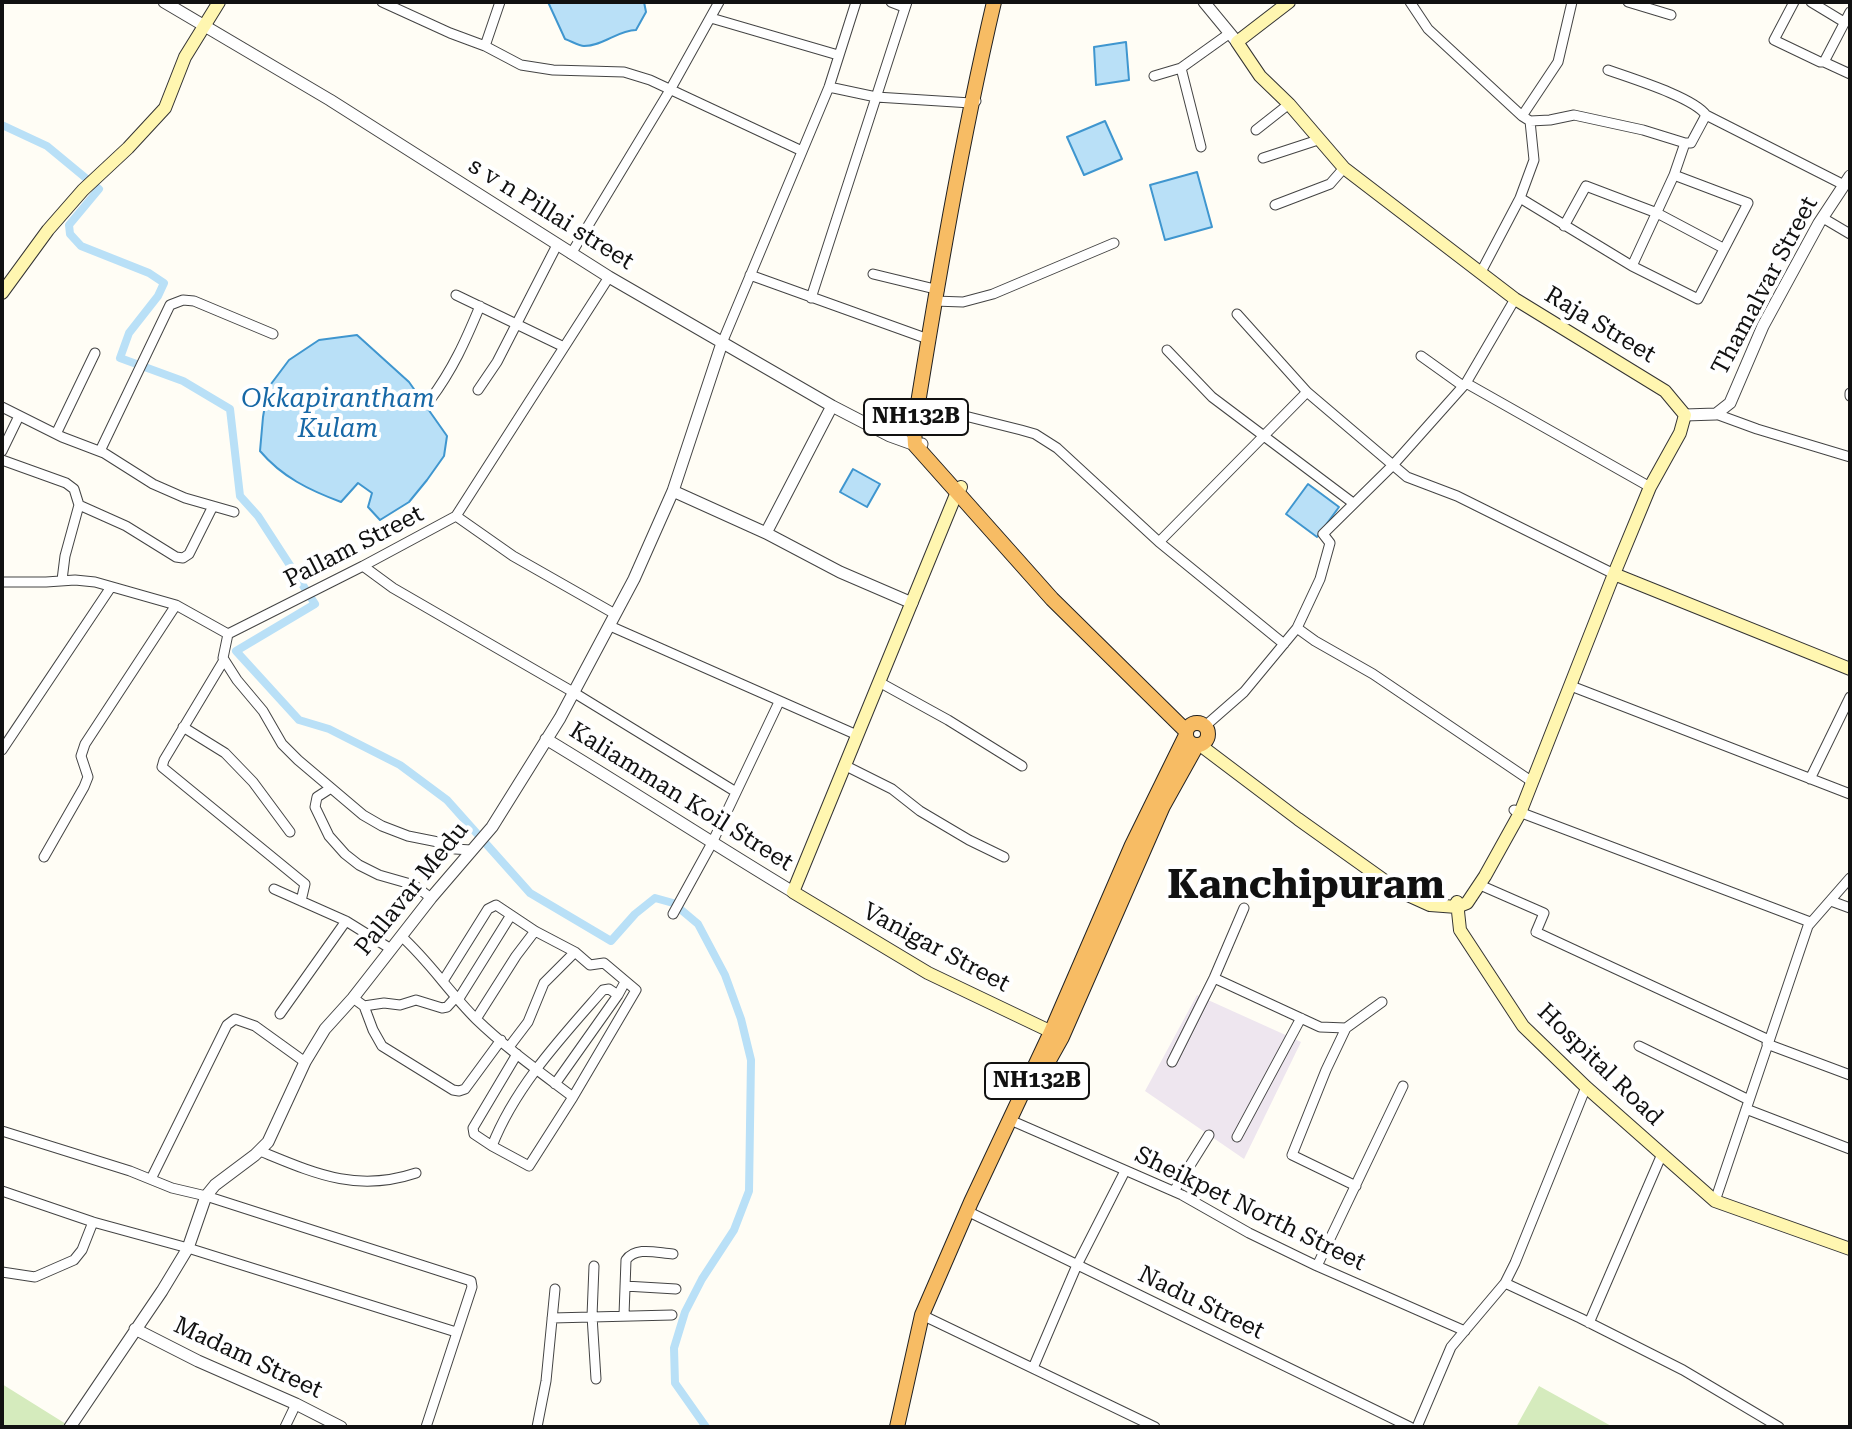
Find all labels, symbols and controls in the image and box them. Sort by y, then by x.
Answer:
street label: s v n Pillai street [463,152,639,276]
street label: Thamalvar Street [1706,192,1824,380]
street label: Raja Street [1539,281,1661,369]
water label: Okkapirantham Kulam [241,383,435,444]
road number: NH132B [864,399,968,435]
street label: Pallam Street [280,500,428,594]
street label: Kaliamman Koil Street [564,716,798,878]
street label: Pallavar Medu [349,816,475,962]
district label: Kanchipuram [1167,862,1445,910]
street label: Vanigar Street [858,897,1014,999]
street label: Hospital Road [1531,998,1669,1132]
road number: NH132B [985,1063,1089,1099]
street label: Sheikpet North Street [1130,1141,1370,1277]
street label: Nadu Street [1133,1260,1269,1346]
street label: Madam Street [169,1311,327,1405]

